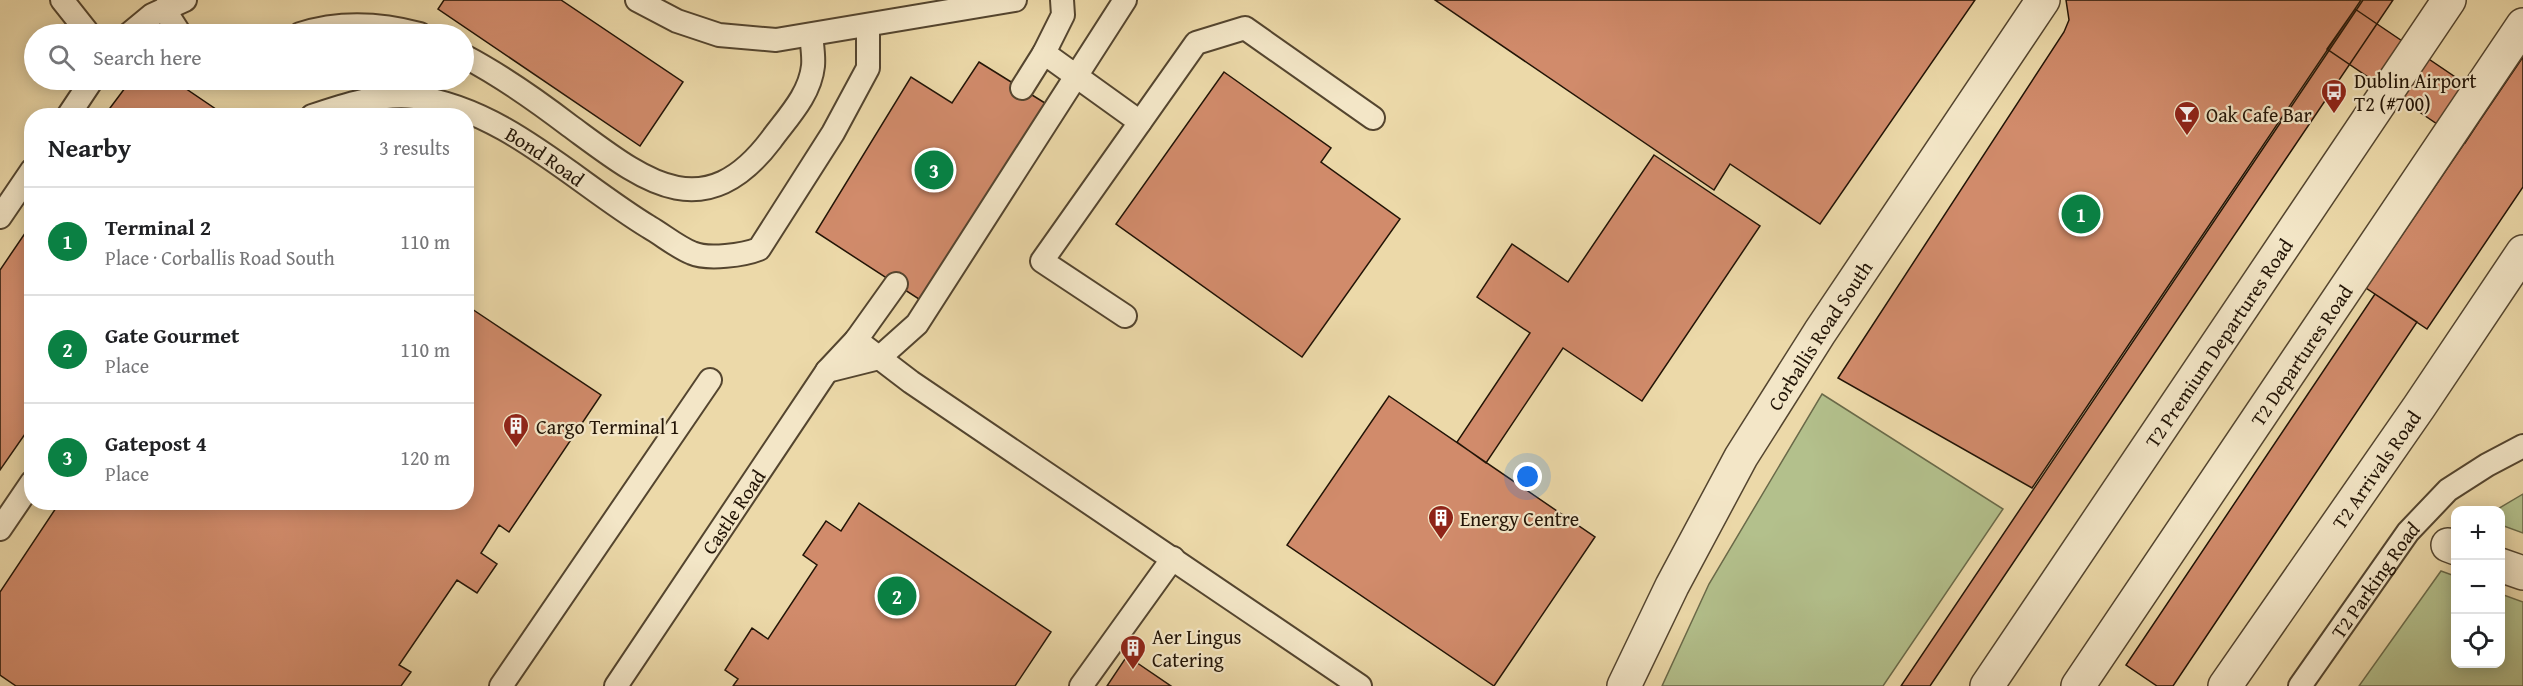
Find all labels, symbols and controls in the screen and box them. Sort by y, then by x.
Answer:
search box [24,24,474,90]
icon: search [45,41,78,74]
text: Search here [93,41,202,73]
place label: Dublin Airport T2 (#700) [2354,66,2476,118]
bus stop icon: Dublin Airport T2 (#700) [2319,77,2349,115]
bar icon: Oak Cafe Bar [2172,99,2202,137]
place label: Oak Cafe Bar [2206,100,2312,129]
street label: Bond Road [500,119,591,193]
text: Nearby [48,128,131,167]
text: 3 results [379,133,450,162]
pin: 3 [914,148,954,192]
pin: 1 [2062,192,2100,236]
text: Terminal 2 [105,211,211,243]
text: 1 [62,227,73,256]
text: 110 m [400,227,450,256]
street label: T2 Premium Departures Road [2137,232,2299,453]
text: Place · Corballis Road South [105,243,335,272]
street label: Corballis Road South [1760,254,1879,416]
street label: T2 Departures Road [2243,278,2359,431]
text: Gate Gourmet [105,319,239,351]
text: 2 [62,335,73,364]
text: 110 m [400,335,450,364]
text: Place [105,351,149,380]
street label: T2 Arrivals Road [2324,404,2427,534]
building icon: Cargo Terminal 1 [501,411,531,449]
place label: Cargo Terminal 1 [536,412,679,441]
text: Gatepost 4 [105,427,207,459]
text: 3 [62,443,73,472]
text: 120 m [400,443,450,472]
text: Place [105,459,149,488]
your location [1513,462,1542,491]
street label: Castle Road [694,463,772,560]
building icon: Energy Centre [1426,503,1456,541]
place label: Energy Centre [1460,504,1579,533]
map controls [2451,506,2505,668]
button: + [2451,506,2505,560]
street label: T2 Parking Road [2323,514,2426,644]
button: − [2451,560,2505,614]
pin: 2 [878,574,916,618]
button: locate [2451,614,2505,668]
place label: Aer Lingus Catering [1152,622,1242,674]
building icon: Aer Lingus Catering [1118,633,1148,671]

